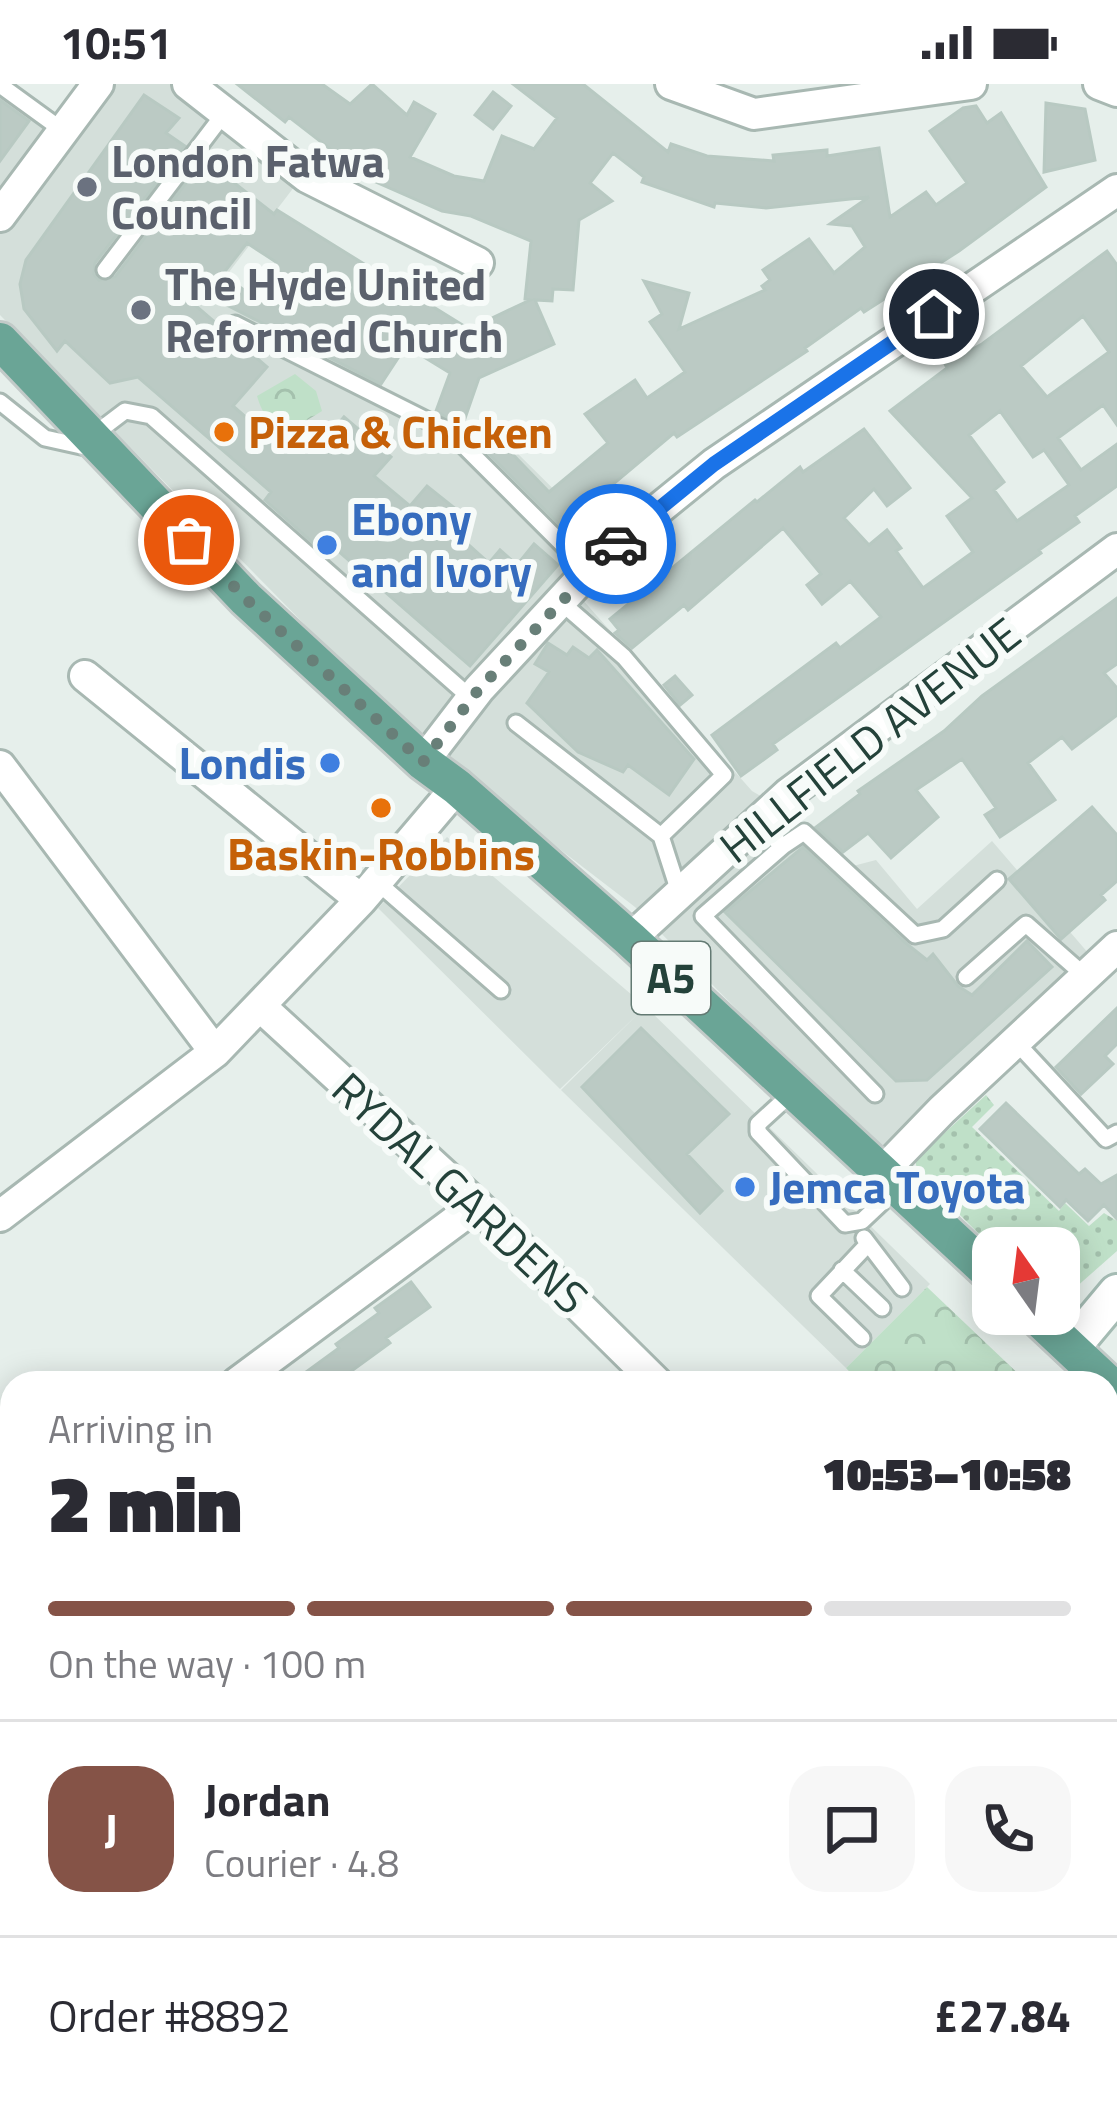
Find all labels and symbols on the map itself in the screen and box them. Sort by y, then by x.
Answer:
place label: London Fatwa Council [111,126,385,246]
marker: London Fatwa Council [74,174,100,200]
place label: The Hyde United Reformed Church [165,249,503,369]
pin [883,263,985,365]
marker: The Hyde United Reformed Church [128,297,154,323]
place label: Pizza & Chicken [248,397,553,465]
marker: Pizza & Chicken [211,419,237,445]
place label: Ebony and Ivory [351,484,532,604]
courier [556,484,676,604]
pin [138,489,240,591]
marker: Ebony and Ivory [314,532,340,558]
street label: HILLFIELD AVENUE [704,600,1034,879]
place label: Londis [178,728,306,796]
marker: Londis [317,750,343,776]
marker: Baskin-Robbins [368,795,394,821]
place label: Baskin-Robbins [227,819,535,887]
road number: A5 [632,942,710,1014]
street label: RYDAL GARDENS [317,1055,604,1329]
place label: Jemca Toyota [769,1152,1026,1220]
marker: Jemca Toyota [732,1174,758,1200]
north arrow [972,1227,1080,1335]

